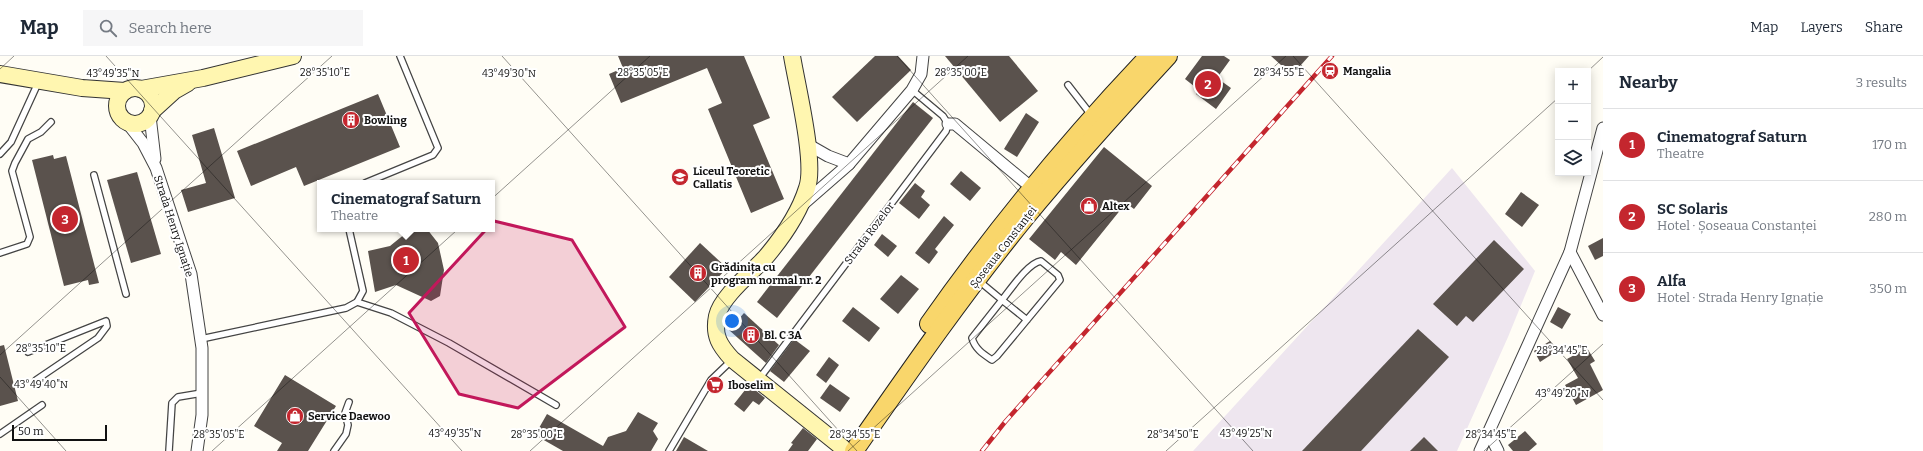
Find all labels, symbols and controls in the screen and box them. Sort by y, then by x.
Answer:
search box [83,10,363,46]
text: Map [20,16,59,39]
icon: search [97,17,119,39]
text: Search here [129,19,212,37]
text: Map [1750,19,1778,36]
text: Layers [1800,19,1843,36]
text: Share [1865,19,1903,36]
station icon: Mangalia [1320,61,1340,81]
place label: Mangalia [1343,65,1392,78]
text: 28°35'10"E [300,67,350,79]
text: 28°35'05"E [617,67,669,79]
text: 28°35'00"E [935,67,987,79]
text: 28°34'55"E [1254,67,1304,79]
text: 43°49'35"N [87,68,139,80]
text: 43°49'30"N [482,68,536,80]
map controls [1555,68,1591,176]
button: + [1555,68,1591,104]
pin: 2 [1195,69,1221,99]
text: Nearby [1619,72,1678,93]
text: 3 results [1856,75,1907,90]
button: − [1555,104,1591,140]
building icon: Bowling [341,110,361,130]
place label: Bowling [364,114,407,127]
text: Cinematograf Saturn [1657,128,1807,146]
text: 1 [1629,137,1635,152]
text: 170 m [1872,137,1907,152]
button: layers [1555,140,1591,176]
text: Theatre [1657,146,1704,161]
place label: Liceul Teoretic Callatis [693,165,770,191]
school or university icon: Liceul Teoretic Callatis [670,167,690,187]
street label: Strada Henry Ignație [151,174,196,279]
popup [317,180,495,232]
text: Cinematograf Saturn [331,190,481,208]
shop icon: Altex [1079,196,1099,216]
street label: Strada Rozelor [842,200,897,267]
place label: Altex [1102,200,1130,213]
text: SC Solaris [1657,200,1728,218]
street label: Șoseaua Constanței [967,203,1040,291]
pin: 3 [52,204,78,234]
text: Theatre [331,208,378,223]
text: 2 [1628,209,1636,224]
text: 280 m [1869,209,1907,224]
text: Hotel · Șoseaua Constanței [1657,218,1817,233]
pin: 1 [393,245,419,275]
place label: Grădinița cu program normal nr. 2 [711,261,822,287]
building icon: Grădinița cu program normal nr. 2 [688,263,708,283]
text: Alfa [1657,272,1686,290]
text: 3 [1628,281,1636,296]
text: 350 m [1869,281,1907,296]
text: Hotel · Strada Henry Ignație [1657,290,1823,305]
your location [722,311,742,331]
building icon: Bl. C 3A [741,325,761,345]
place label: Bl. C 3A [764,329,802,342]
text: 28°35'10"E [16,343,66,355]
text: 28°34'45"E [1536,345,1588,357]
supermarket icon: Iboselim [705,375,725,395]
text: 43°49'40"N [14,379,68,391]
place label: Iboselim [728,379,774,392]
text: 43°49'20"N [1535,388,1589,400]
shop icon: Service Daewoo [285,406,305,426]
place label: Service Daewoo [308,410,390,423]
scale bar [12,423,107,442]
text: 50 m [18,425,44,438]
text: 43°49'35"N [429,428,481,440]
text: 43°49'25"N [1220,428,1272,440]
text: 28°35'05"E [193,429,245,441]
text: 28°35'00"E [511,429,563,441]
text: 28°34'55"E [830,429,880,441]
text: 28°34'50"E [1147,429,1199,441]
text: 28°34'45"E [1465,429,1517,441]

